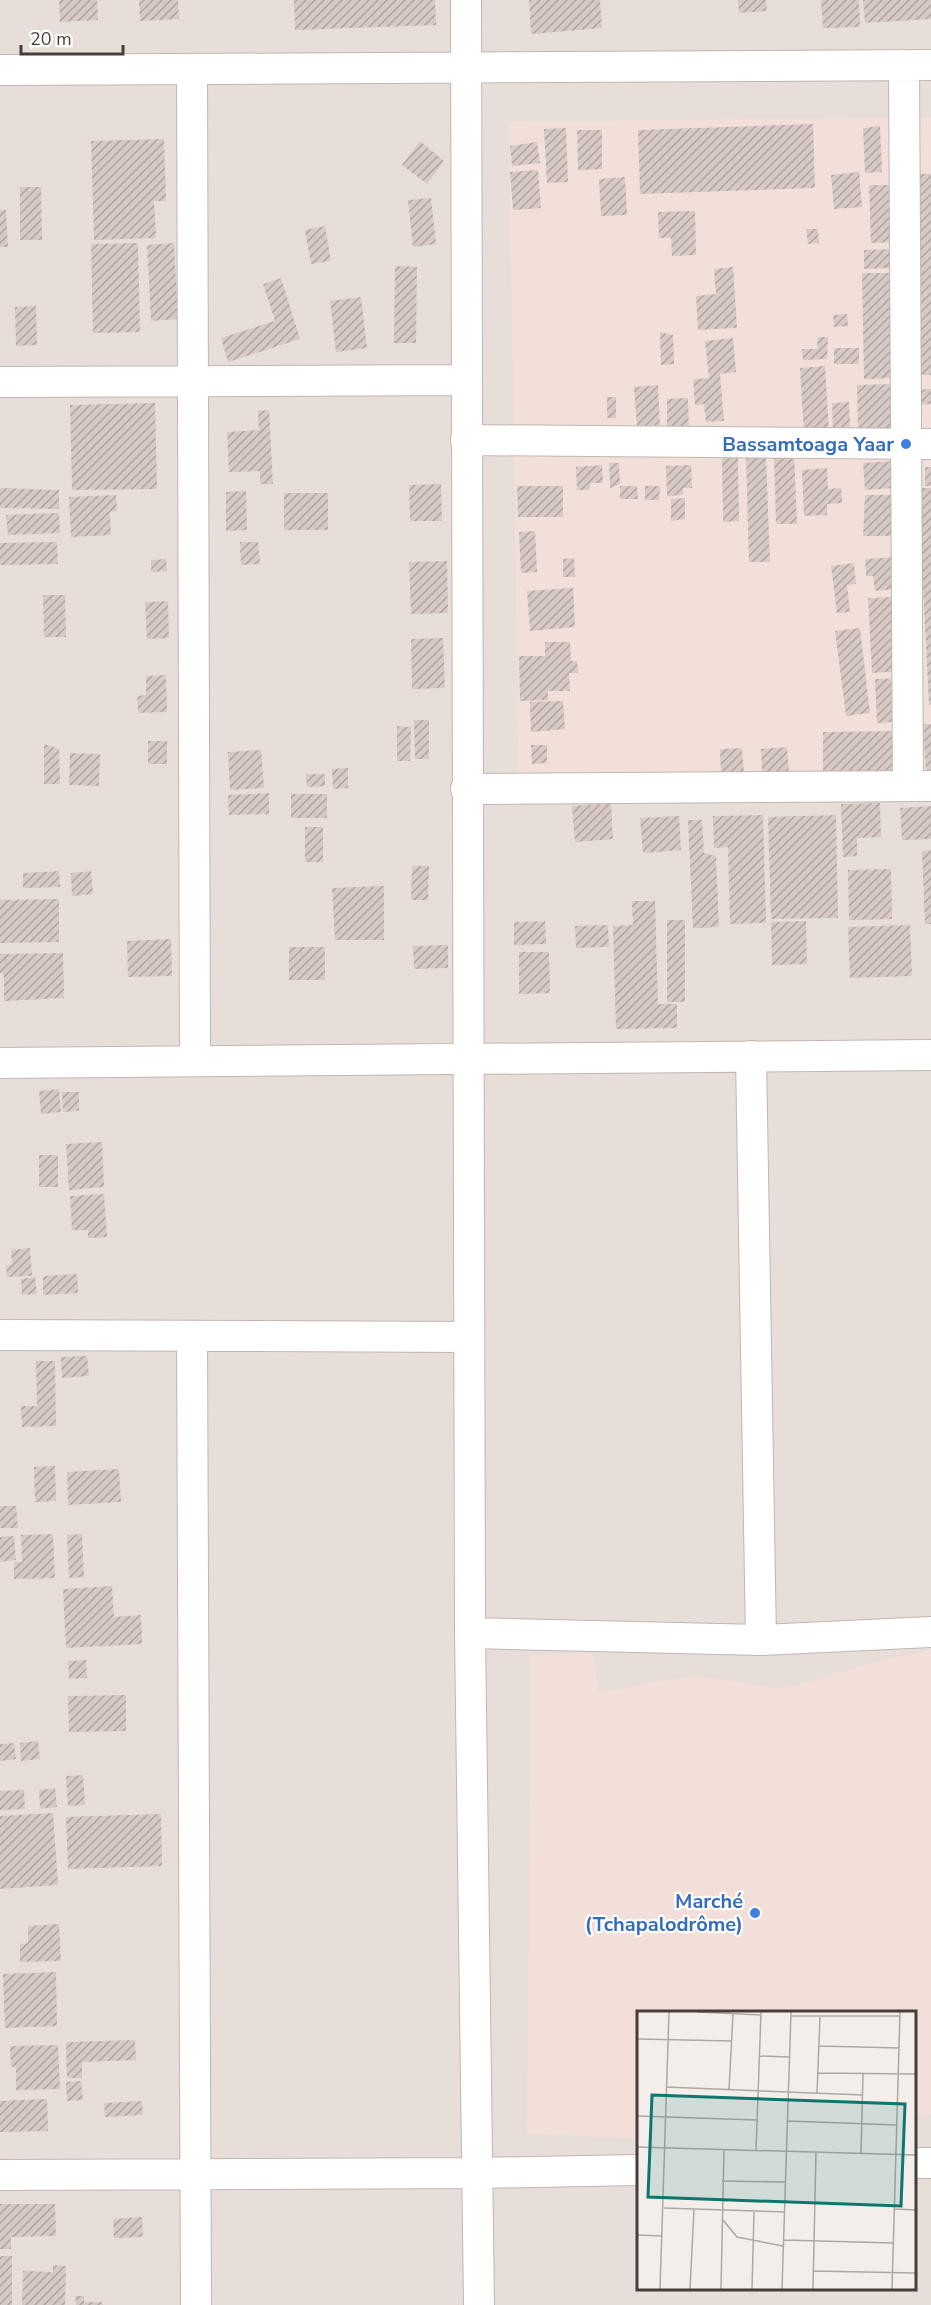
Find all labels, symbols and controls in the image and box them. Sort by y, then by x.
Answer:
scale bar [21,18,123,56]
text: 20 m [30,27,72,51]
place label: Bassamtoaga Yaar [722,431,894,458]
marker: Bassamtoaga Yaar [899,437,913,451]
place label: Marché (Tchapalodrôme) [585,1888,743,1938]
marker: Marché (Tchapalodrôme) [748,1906,762,1920]
inset map [637,2011,916,2290]

